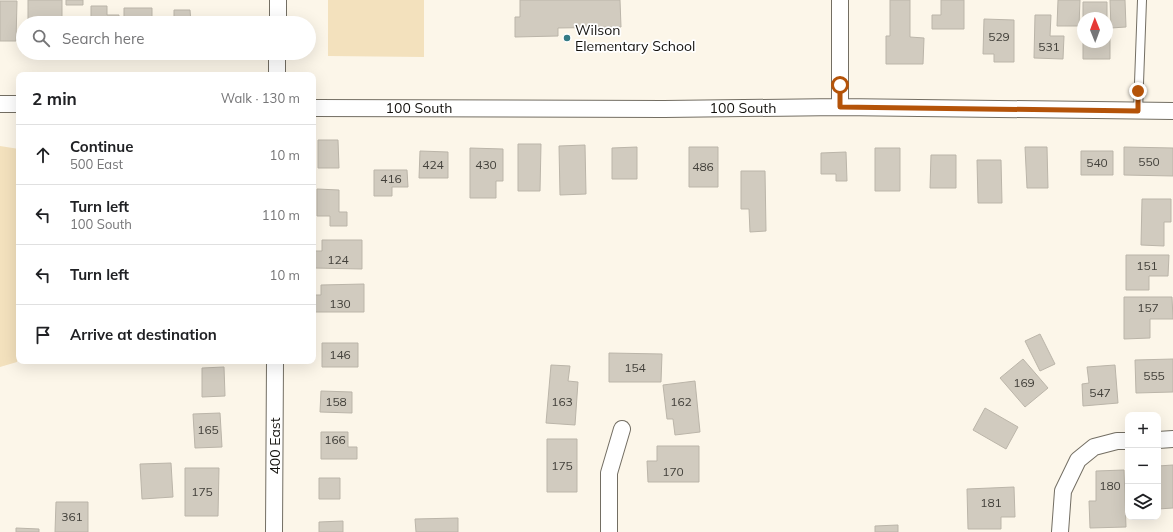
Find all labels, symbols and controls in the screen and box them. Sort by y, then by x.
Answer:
north arrow [1077,12,1113,48]
search box [16,16,316,60]
place label: Wilson Elementary School [575,21,695,55]
icon: search [30,27,52,49]
text: Search here [62,29,144,48]
house number: 529 [988,29,1010,44]
marker: Wilson Elementary School [562,33,572,43]
house number: 531 [1038,39,1060,54]
route start [831,76,849,94]
route end [1129,82,1147,100]
text: 2 min [32,88,77,109]
text: Walk · 130 m [221,90,300,106]
street label: 100 South [386,99,452,117]
street label: 100 South [710,99,776,117]
text: Continue [70,137,133,156]
icon: ahead [32,144,54,166]
text: 10 m [270,147,300,163]
house number: 550 [1138,154,1160,169]
house number: 540 [1086,155,1108,170]
text: 500 East [70,156,123,172]
house number: 424 [422,157,444,172]
house number: 430 [475,157,497,172]
house number: 486 [692,159,714,174]
house number: 416 [380,171,402,186]
text: Turn left [70,197,129,216]
icon: left [32,204,54,226]
text: 110 m [262,207,300,223]
text: 100 South [70,216,132,232]
house number: 124 [327,252,349,267]
house number: 151 [1136,258,1158,273]
icon: left [32,264,54,286]
text: Turn left [70,265,129,284]
text: 10 m [270,267,300,283]
house number: 130 [329,296,351,311]
house number: 157 [1137,300,1159,315]
icon: arrive [32,324,54,346]
text: Arrive at destination [70,325,217,344]
house number: 146 [329,347,351,362]
house number: 154 [624,360,646,375]
house number: 555 [1143,368,1165,383]
house number: 169 [1013,375,1035,390]
house number: 547 [1089,385,1111,400]
house number: 158 [325,394,347,409]
house number: 163 [551,394,573,409]
house number: 162 [670,394,692,409]
map controls [1125,412,1161,520]
button: + [1125,412,1161,448]
street label: 400 East [266,417,284,475]
house number: 165 [197,422,219,437]
house number: 166 [324,432,346,447]
button: − [1125,448,1161,484]
house number: 175 [551,458,573,473]
house number: 170 [662,464,684,479]
house number: 180 [1099,478,1121,493]
house number: 175 [191,484,213,499]
button: layers [1125,484,1161,520]
house number: 181 [980,495,1002,510]
house number: 361 [61,509,83,524]

